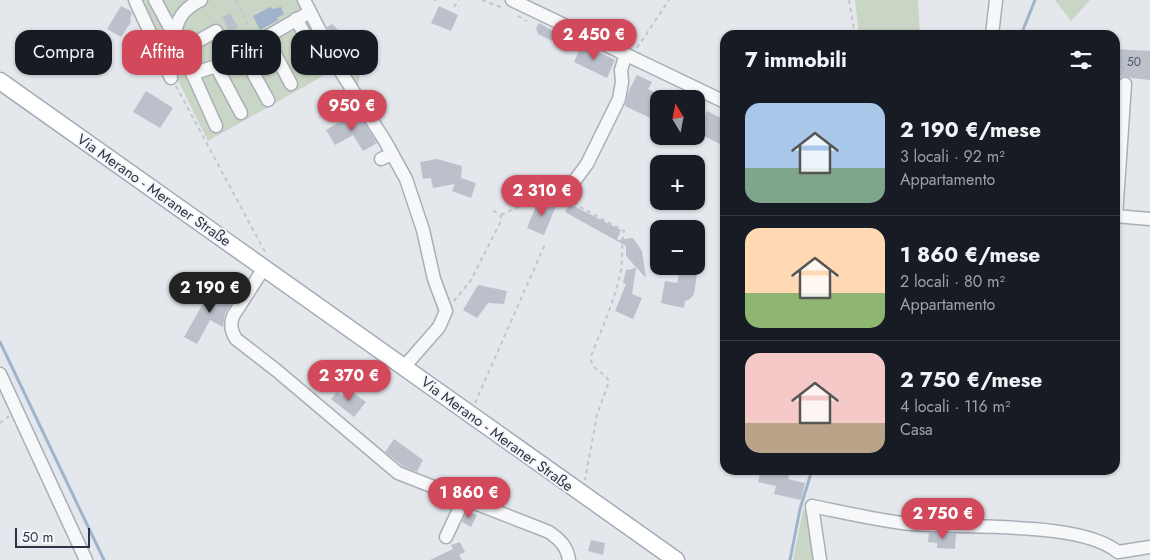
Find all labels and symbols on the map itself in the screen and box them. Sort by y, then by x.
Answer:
pin: 2 450 € [548,18,640,61]
house number: 50 [1127,53,1141,71]
pin: 950 € [317,90,387,132]
north arrow [650,90,705,145]
street label: Via Merano - Meraner Straße [72,128,236,252]
pin: 2 310 € [496,174,588,217]
pin: 2 190 € [164,272,256,314]
pin: 2 370 € [303,360,395,402]
street label: Via Merano - Meraner Straße [416,371,578,497]
pin: 1 860 € [423,476,515,519]
pin: 2 750 € [897,498,989,540]
scale bar [15,525,90,548]

